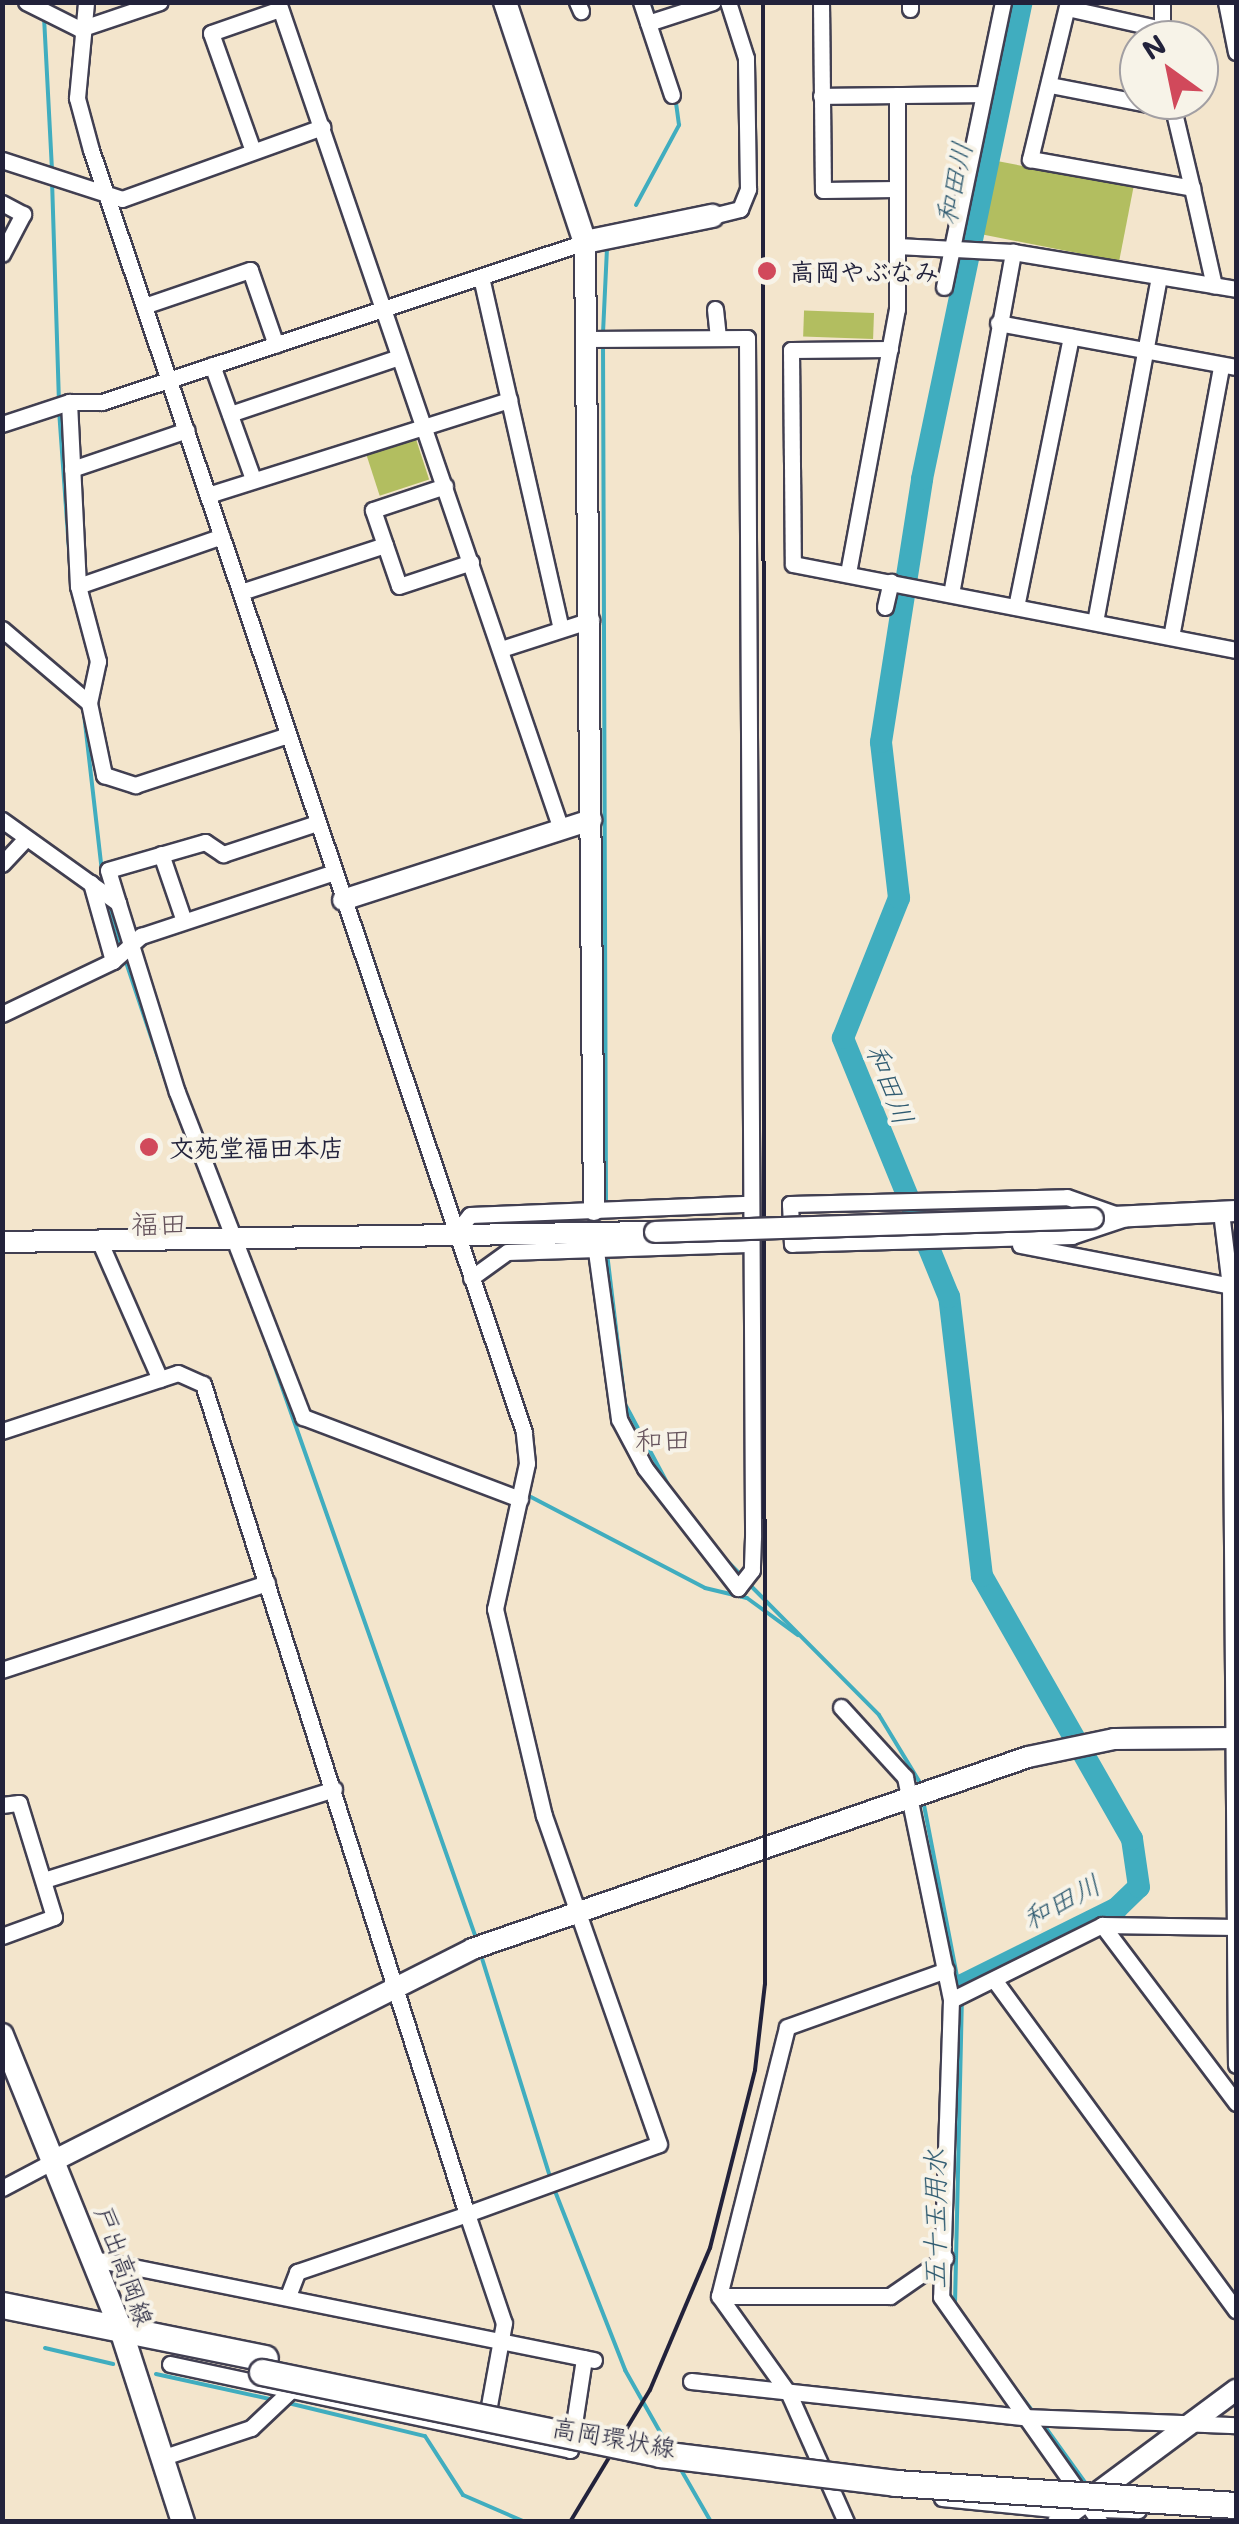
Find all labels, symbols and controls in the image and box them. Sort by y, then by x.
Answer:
north arrow [1119,20,1219,120]
text: N [1135,26,1172,67]
water label: 和田川 [928,138,978,228]
place label: 高岡やぶなみ [790,256,940,286]
marker: 高岡やぶなみ [754,258,780,284]
water label: 和田川 [860,1039,922,1129]
place label: 文苑堂福田本店 [169,1132,344,1162]
marker: 文苑堂福田本店 [138,1136,160,1158]
district label: 福田 [131,1206,187,1240]
district label: 和田 [635,1422,691,1456]
water label: 和田川 [1016,1866,1106,1936]
water label: 五十玉用水 [917,2149,951,2289]
street label: 戸出高岡線 [90,2202,160,2330]
street label: 高岡環状線 [550,2411,678,2463]

